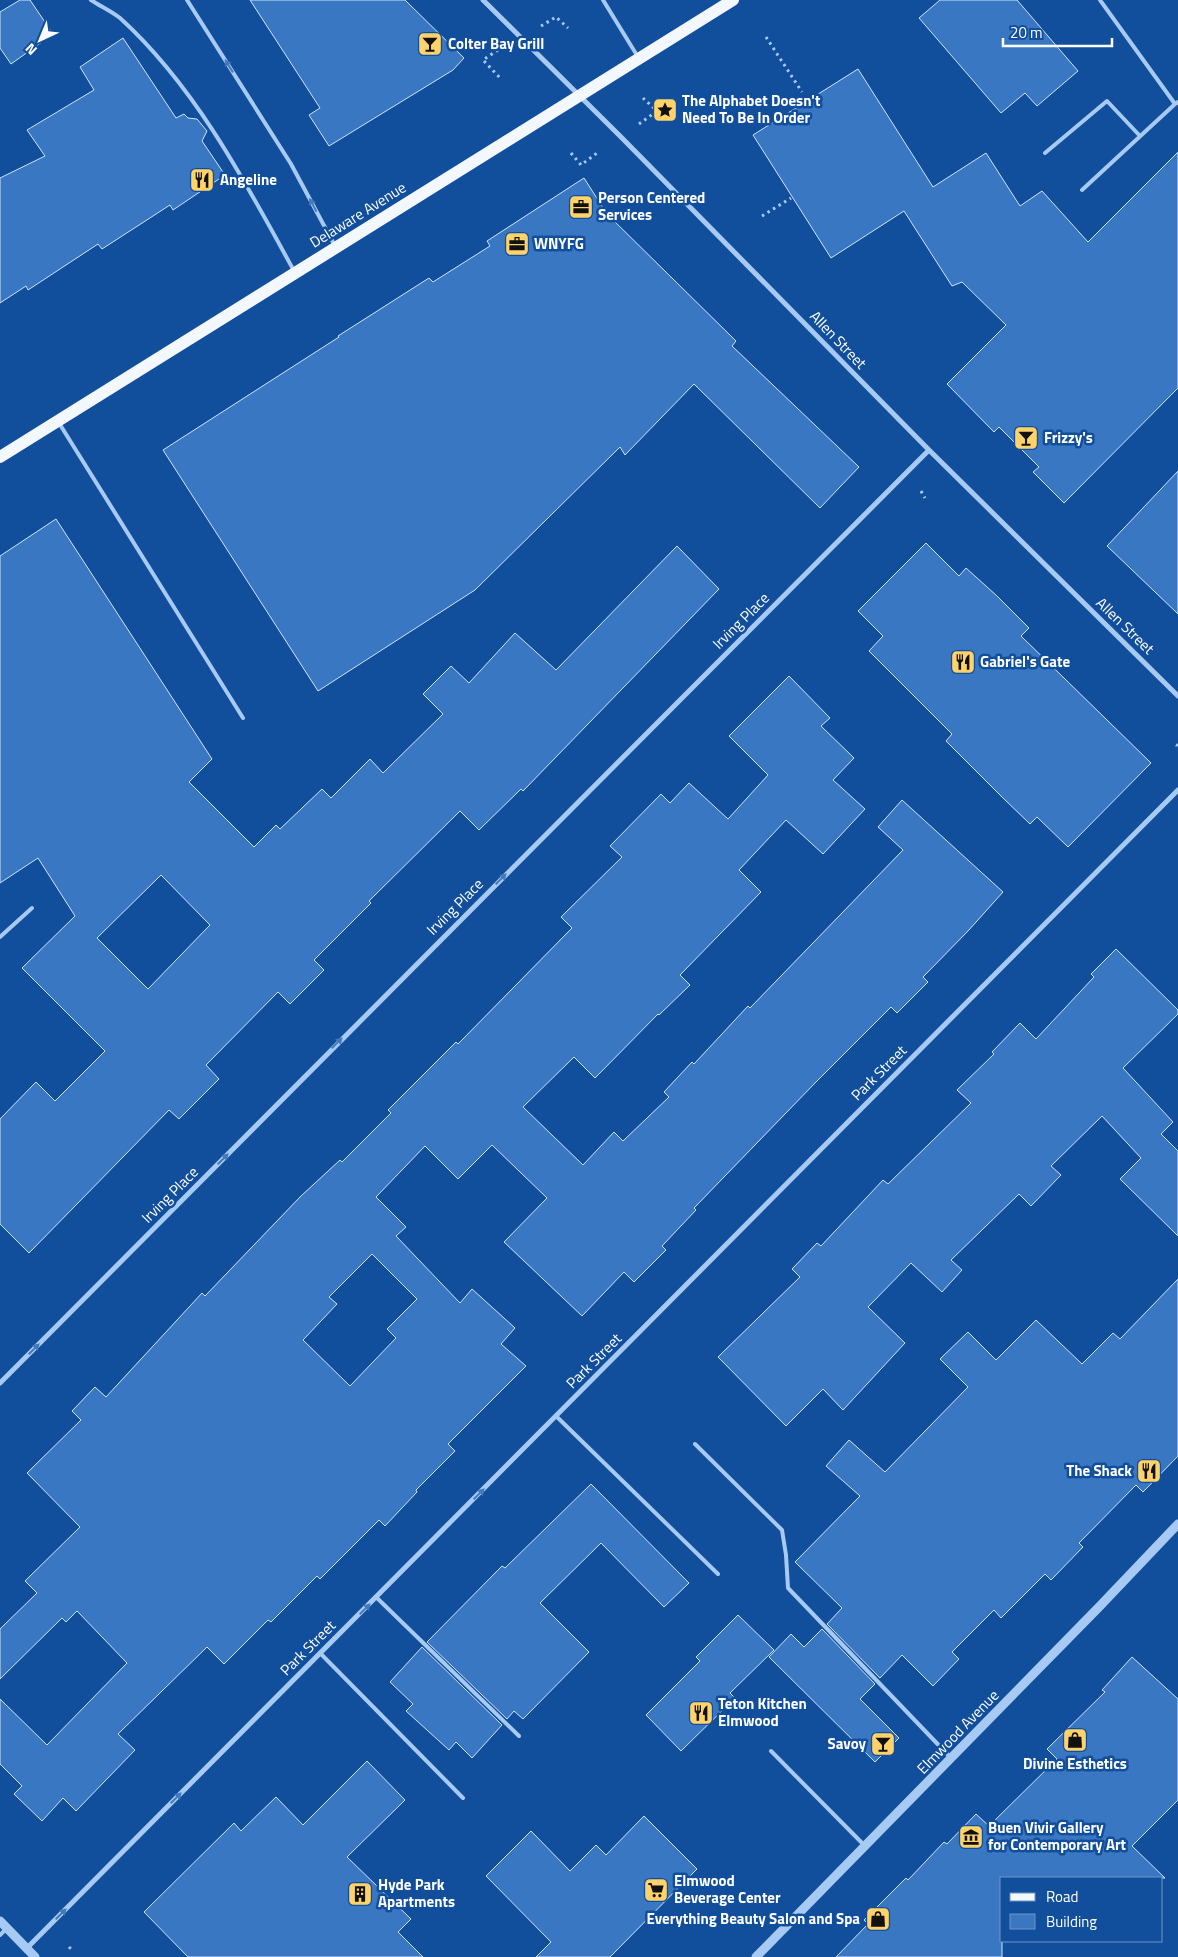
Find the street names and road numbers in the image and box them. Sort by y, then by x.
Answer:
street label: Delaware Avenue [305,176,410,253]
street label: Allen Street [805,305,873,375]
street label: Irving Place [707,587,774,654]
street label: Allen Street [1091,592,1160,660]
street label: Irving Place [421,873,488,940]
street label: Park Street [846,1039,912,1106]
street label: Irving Place [136,1161,203,1228]
street label: Park Street [561,1327,627,1394]
street label: Park Street [275,1614,341,1681]
street label: Elmwood Avenue [911,1684,1004,1779]

